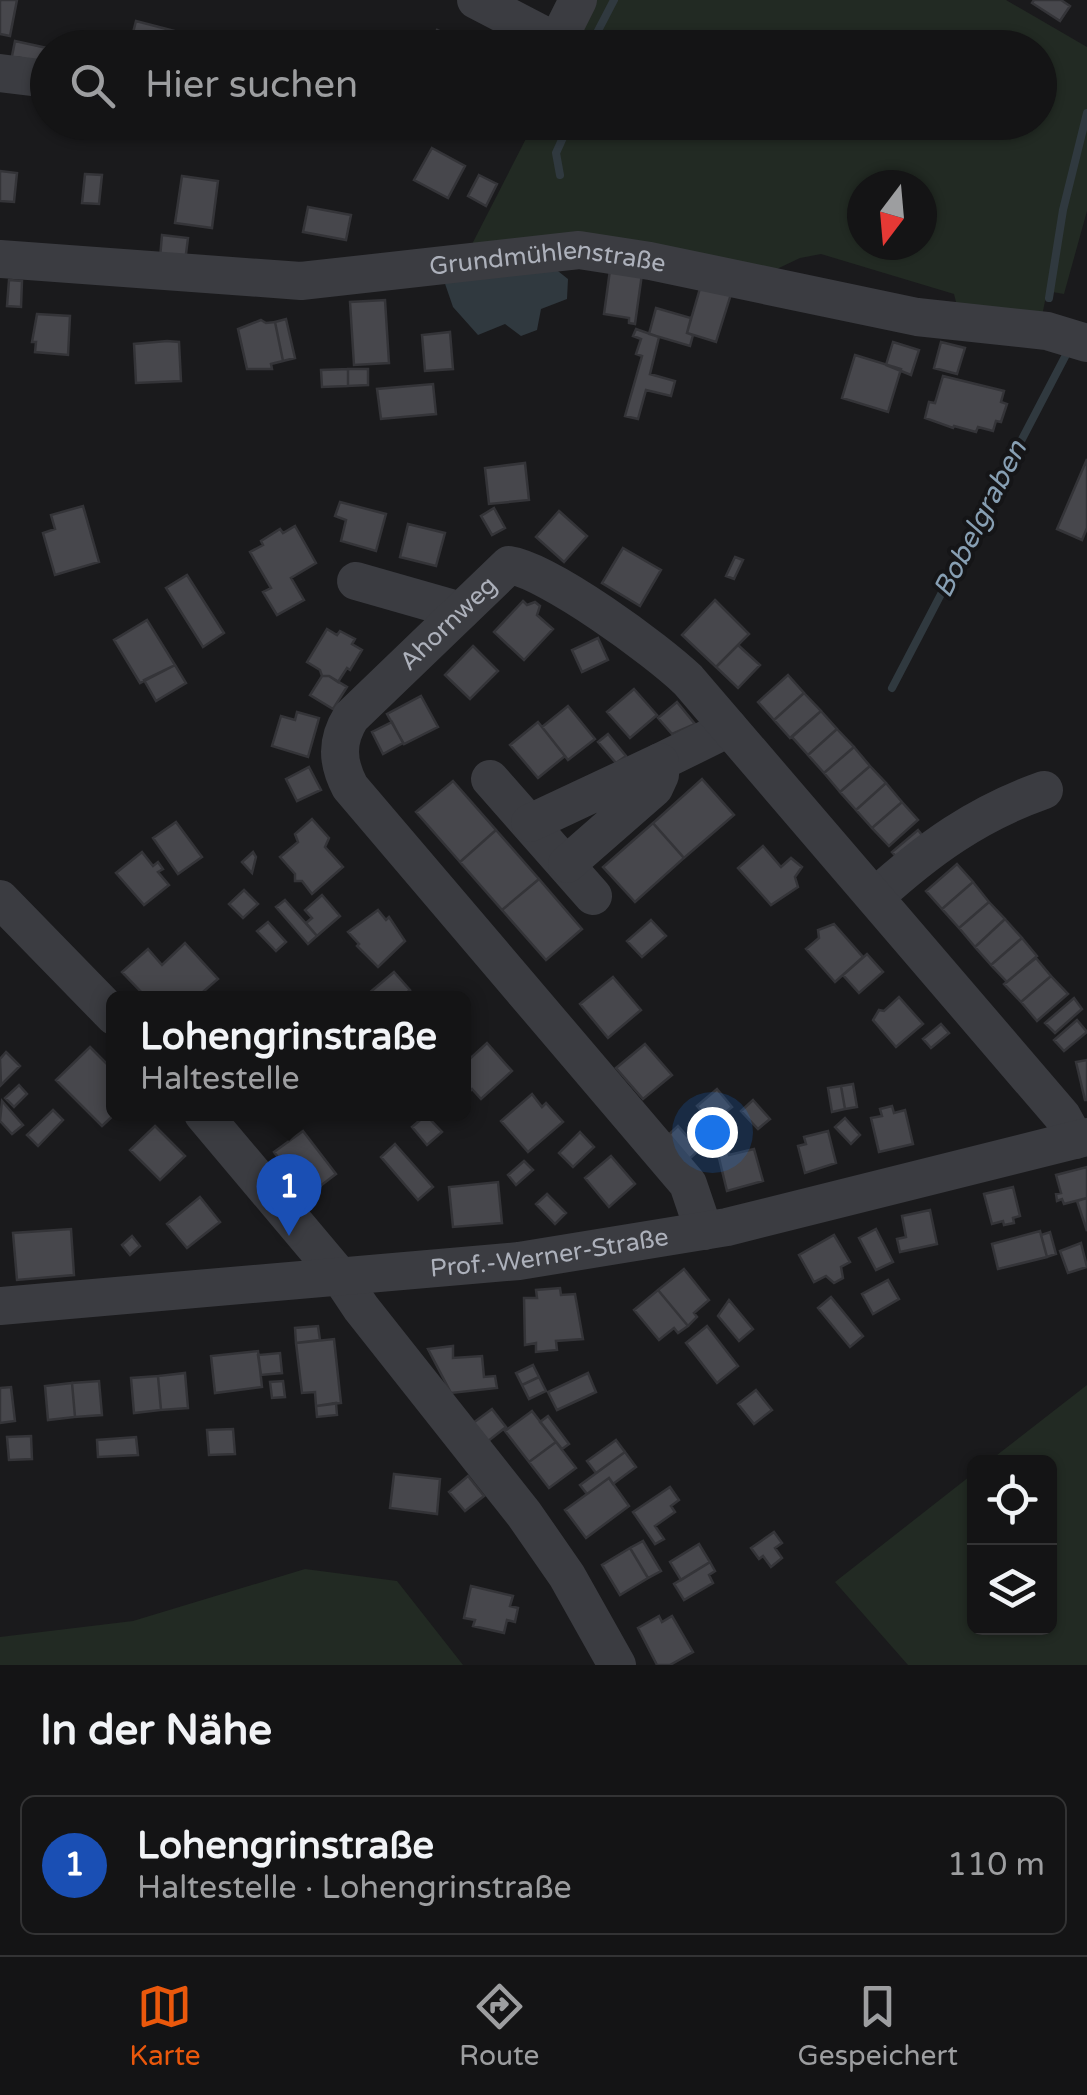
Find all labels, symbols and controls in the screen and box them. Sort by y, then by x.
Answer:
search box [30,30,1057,140]
icon: search [65,58,120,113]
text: Hier suchen [145,62,358,108]
north arrow [847,170,937,260]
street label: Grundmühlenstraße [428,235,668,282]
water label: Bobelgraben [926,434,1034,603]
street label: Ahornweg [394,570,503,677]
popup [106,991,471,1121]
text: Lohengrinstraße [140,1014,437,1060]
text: Haltestelle [140,1060,300,1098]
your location [687,1107,738,1158]
pin: 1 [256,1154,322,1236]
street label: Prof.-Werner-Straße [429,1222,671,1284]
map controls [967,1455,1057,1635]
button: locate [967,1455,1057,1545]
button: layers [967,1545,1057,1635]
text: In der Nähe [40,1705,272,1756]
text: Lohengrinstraße [137,1823,434,1869]
text: 1 [64,1846,85,1884]
text: 110 m [947,1846,1045,1884]
text: Haltestelle · Lohengrinstraße [137,1869,572,1907]
tab: Karte [129,1979,201,2073]
tab: Route [459,1979,539,2073]
tab: Gespeichert [798,1979,958,2073]

